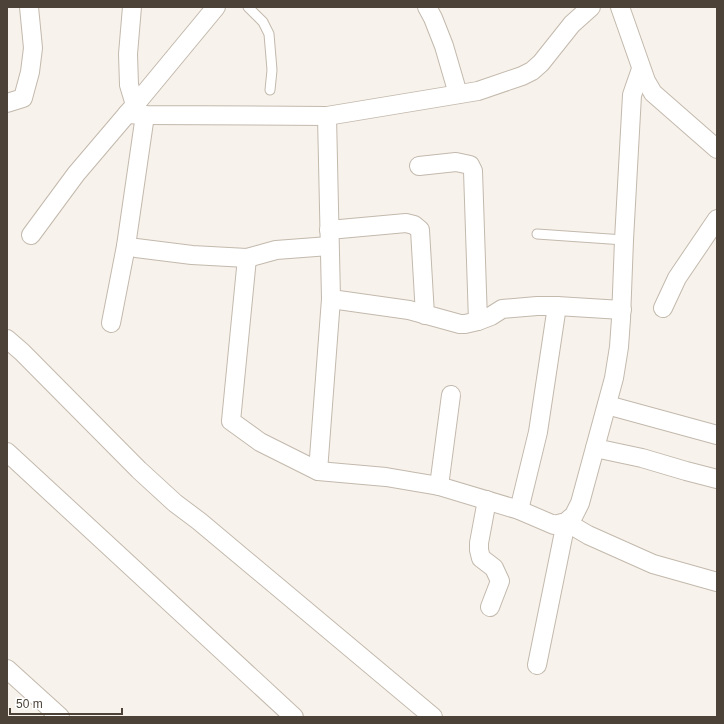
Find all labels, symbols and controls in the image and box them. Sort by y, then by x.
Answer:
scale bar [10,690,122,716]
text: 50 m [16,697,43,711]

